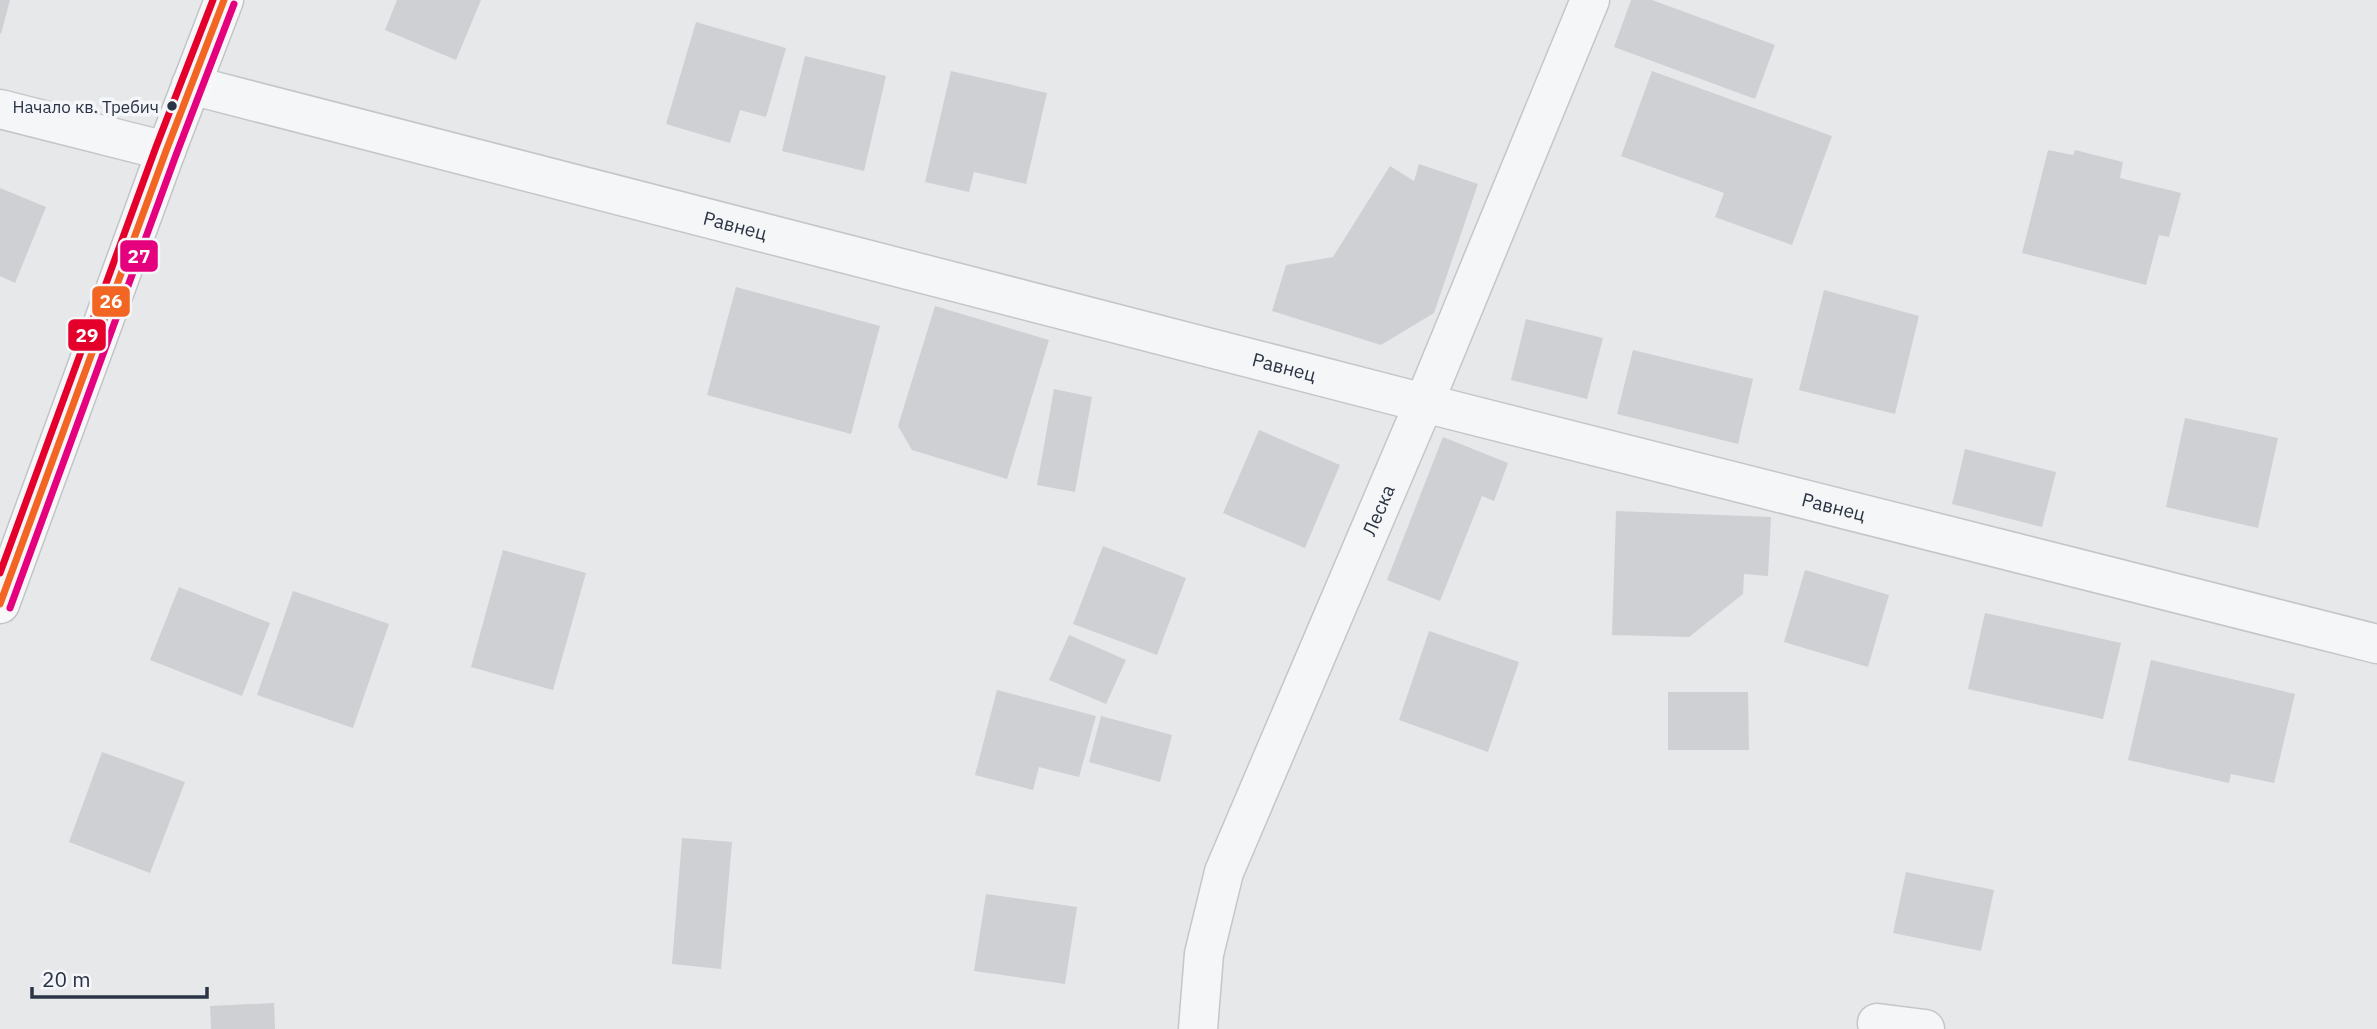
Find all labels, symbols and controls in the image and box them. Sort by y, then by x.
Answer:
place label: Начало кв. Требич [12,96,159,118]
marker: Начало кв. Требич [165,99,179,113]
street label: Равнец [701,206,770,245]
line badge: 27 [119,239,159,273]
text: 27 [128,244,150,268]
line badge: 26 [91,285,131,318]
text: 26 [100,289,122,313]
line badge: 29 [67,318,107,352]
text: 29 [76,323,98,347]
street label: Равнец [1250,347,1319,387]
street label: Леска [1357,481,1400,539]
street label: Равнец [1799,487,1868,526]
scale bar [32,956,206,1000]
text: 20 m [42,965,91,993]

